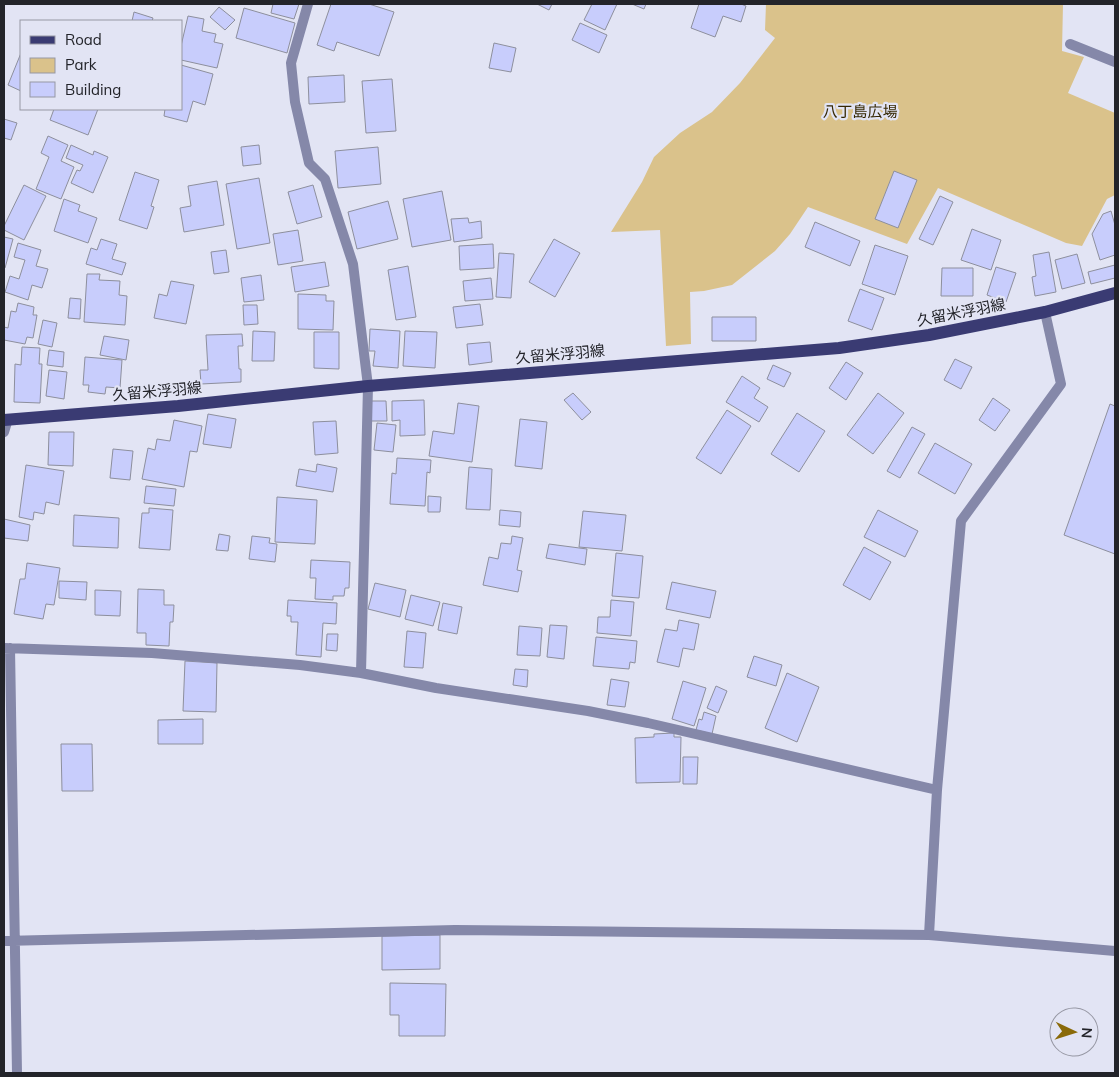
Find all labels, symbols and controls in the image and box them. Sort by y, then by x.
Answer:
legend [20,20,182,110]
text: Road [65,30,102,49]
text: Park [65,55,97,74]
text: Building [65,80,121,99]
park label: 八丁島広場 [822,102,898,121]
street label: 久留米浮羽線 [915,294,1007,330]
street label: 久留米浮羽線 [514,341,606,367]
street label: 久留米浮羽線 [111,378,203,404]
north arrow [1049,1007,1099,1057]
text: N [1078,1027,1096,1039]

